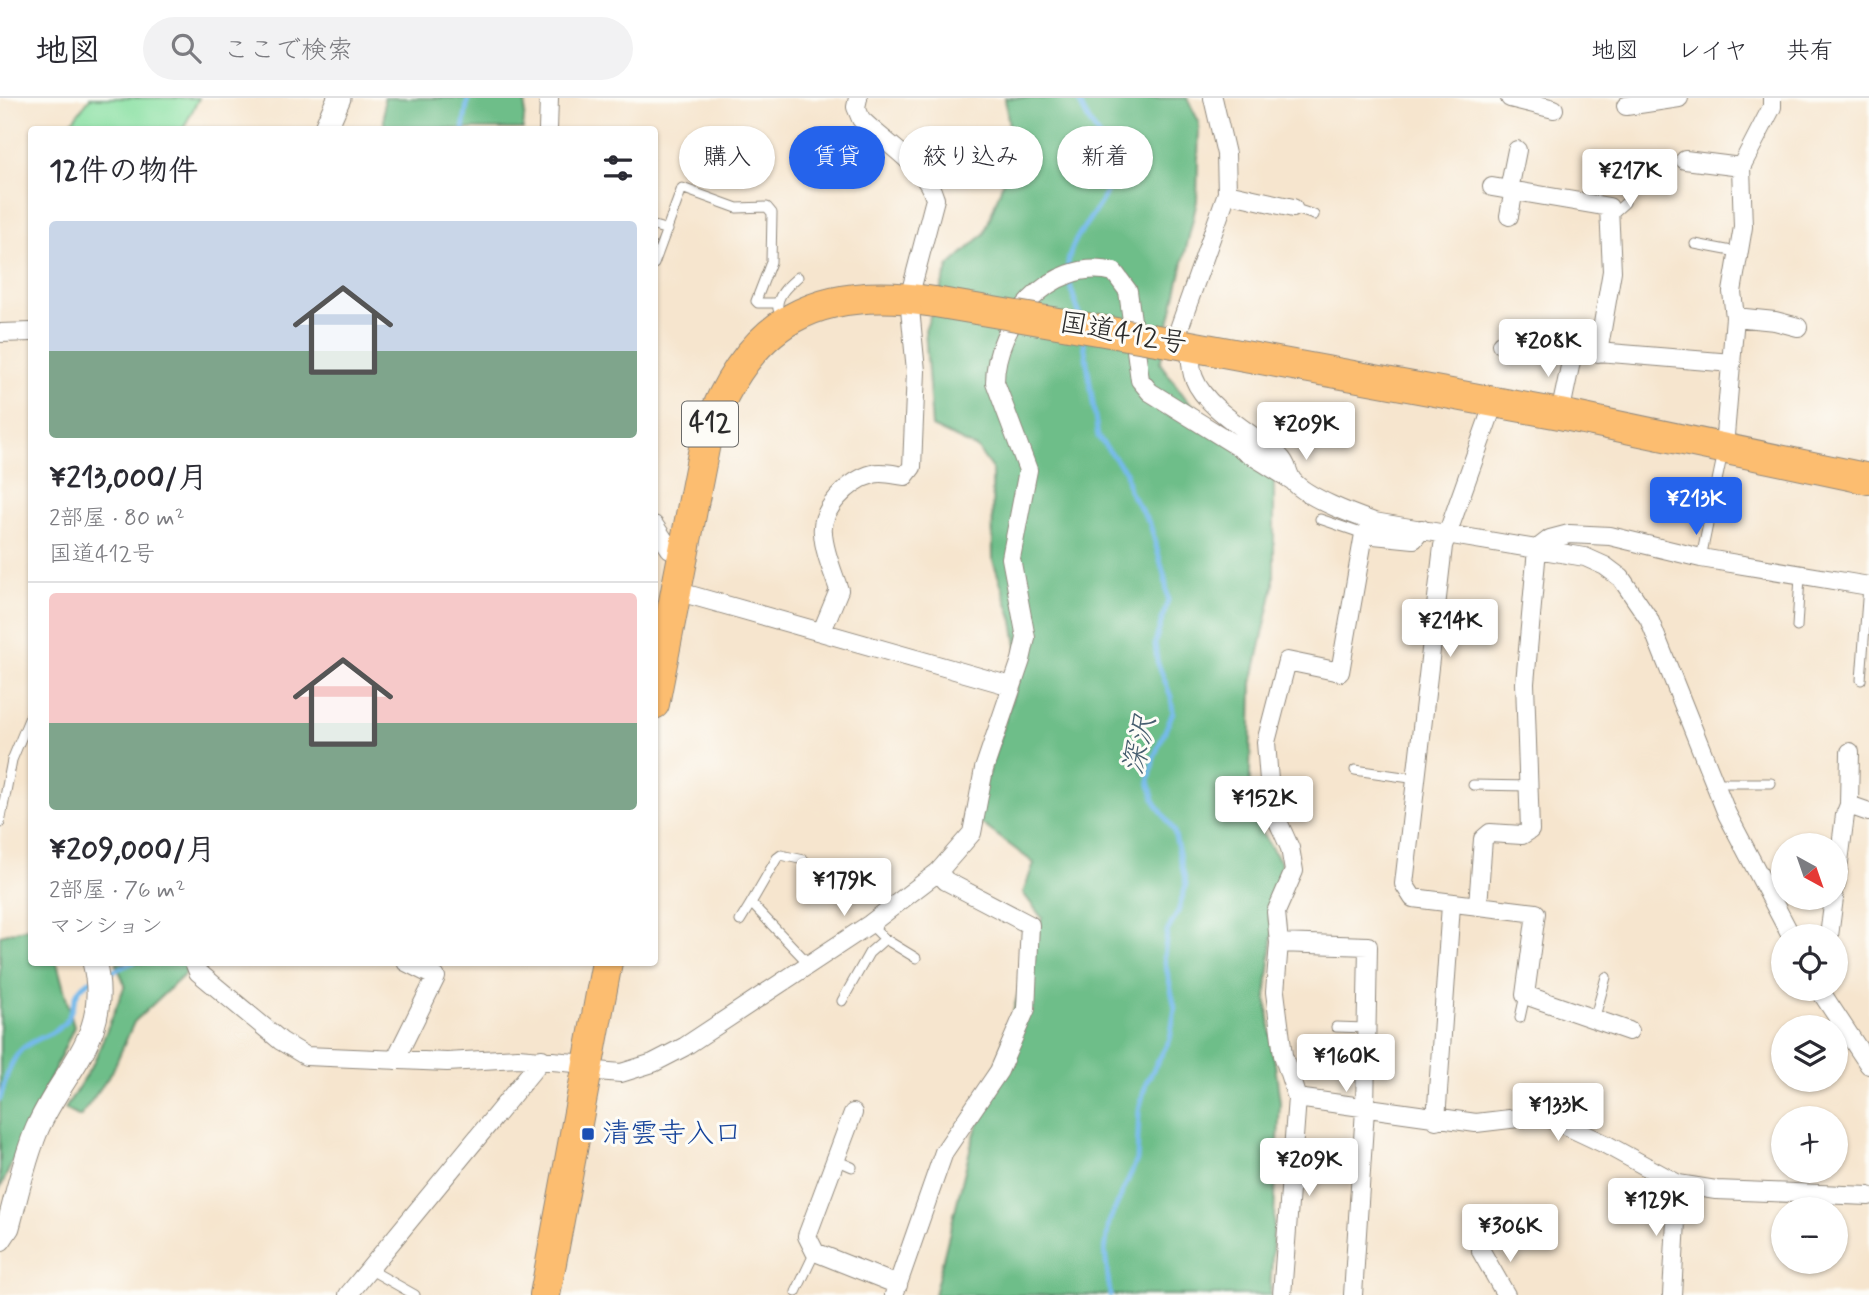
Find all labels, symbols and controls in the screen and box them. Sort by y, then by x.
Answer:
search box [143,17,633,80]
icon: search [167,29,205,67]
text: 地図 [35,30,101,74]
text: ここで検索 [223,34,353,68]
text: 地図 [1591,36,1639,67]
text: レイヤ [1677,36,1748,67]
text: 共有 [1786,36,1834,67]
chip: 購入 [679,126,775,189]
chip: 賃貸 [789,126,885,189]
chip: 絞り込み [899,126,1043,189]
chip: 新着 [1057,126,1153,189]
icon: filters [599,149,637,187]
pin: ¥217K [1581,150,1679,209]
text: 12件の物件 [49,152,198,191]
text: ¥217K [1598,157,1662,187]
icon: home [280,267,406,393]
street label: 国道412号 [1056,305,1190,363]
pin: ¥208K [1499,320,1597,379]
text: ¥208K [1515,327,1581,357]
road number: 412 [682,402,738,446]
pin: ¥209K [1257,402,1355,462]
text: ¥209K [1273,410,1339,440]
text: ¥213,000/月 [49,459,208,498]
pin: ¥213K [1647,478,1745,537]
text: ¥213K [1666,485,1726,515]
text: 2部屋 · 80 m² [49,504,185,534]
text: 国道412号 [49,540,155,570]
pin: ¥214K [1401,600,1499,659]
text: ¥214K [1418,607,1482,637]
icon: home [280,639,406,765]
water label: 深沢 [1114,710,1166,779]
pin: ¥152K [1215,776,1313,836]
text: ¥152K [1231,784,1297,814]
text: ¥209,000/月 [49,831,215,870]
north arrow [1771,833,1848,910]
map controls [1771,833,1848,1274]
pin: ¥179K [795,858,893,918]
text: ¥179K [812,866,876,896]
text: 2部屋 · 76 m² [49,876,185,906]
text: マンション [49,912,163,942]
button: locate [1771,924,1848,1001]
button: layers [1771,1015,1848,1092]
pin: ¥160K [1297,1034,1395,1094]
text: ¥160K [1313,1042,1379,1072]
pin: ¥133K [1509,1084,1607,1143]
text: ¥133K [1529,1091,1587,1121]
button: + [1771,1106,1848,1183]
place label: 清雲寺入口 [602,1116,742,1153]
marker: 清雲寺入口 [580,1126,596,1142]
pin: ¥209K [1260,1138,1358,1198]
text: ¥209K [1276,1146,1342,1176]
pin: ¥129K [1607,1178,1705,1238]
text: ¥129K [1624,1186,1688,1216]
button: − [1771,1197,1848,1274]
pin: ¥306K [1461,1204,1559,1264]
text: ¥306K [1478,1212,1542,1242]

